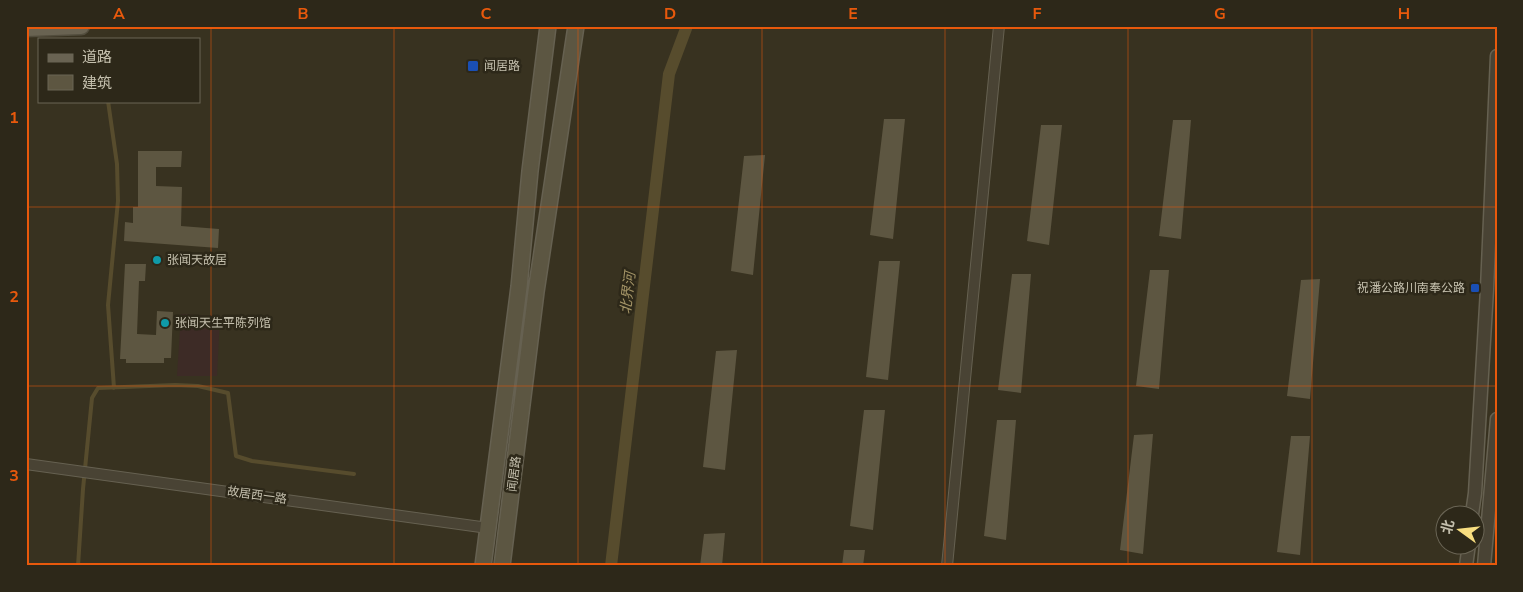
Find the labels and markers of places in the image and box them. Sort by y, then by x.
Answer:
place label: 闻居路 [484,58,520,74]
marker: 闻居路 [466,59,480,73]
place label: 张闻天故居 [167,252,227,268]
marker: 张闻天故居 [151,254,163,266]
place label: 祝潘公路川南奉公路 [1357,280,1465,296]
marker: 祝潘公路川南奉公路 [1469,282,1481,294]
place label: 张闻天生平陈列馆 [175,315,271,331]
marker: 张闻天生平陈列馆 [159,317,171,329]

